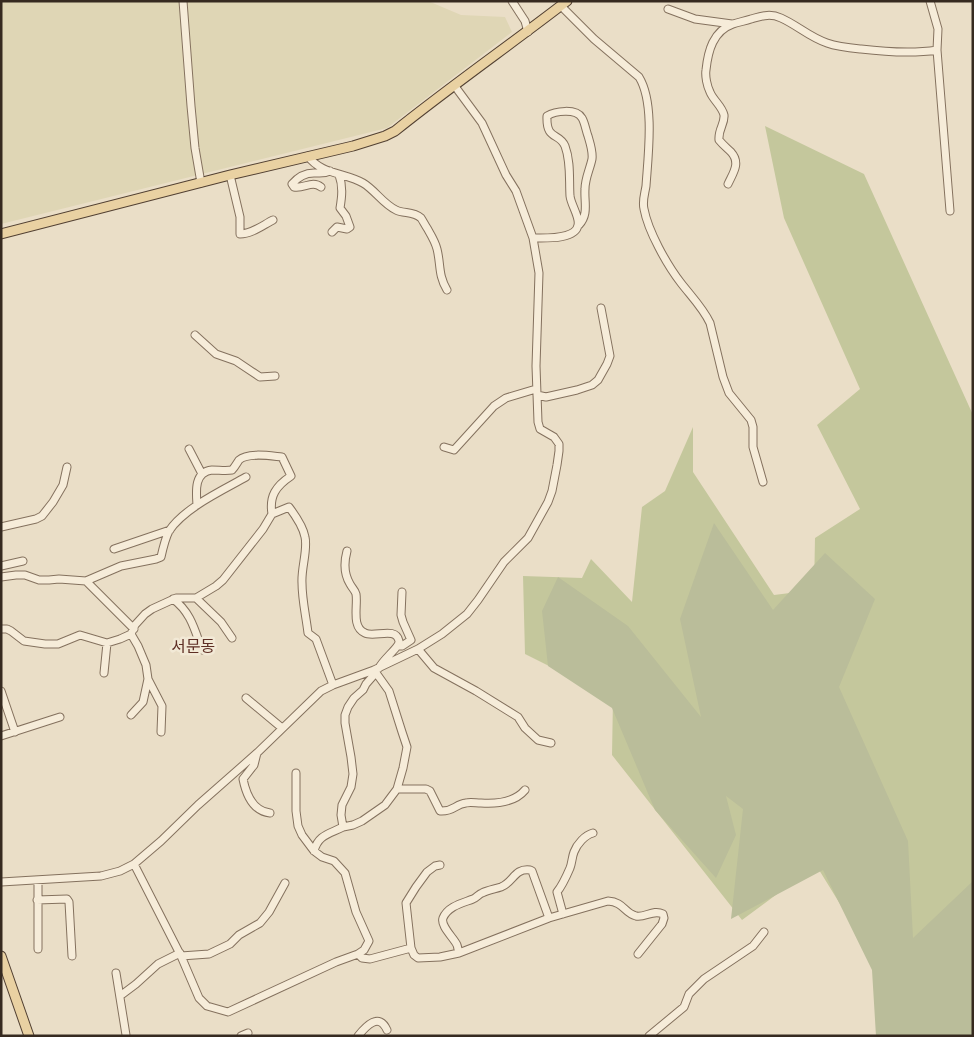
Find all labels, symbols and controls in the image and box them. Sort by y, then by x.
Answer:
district label: 서문동 [171,635,215,656]

